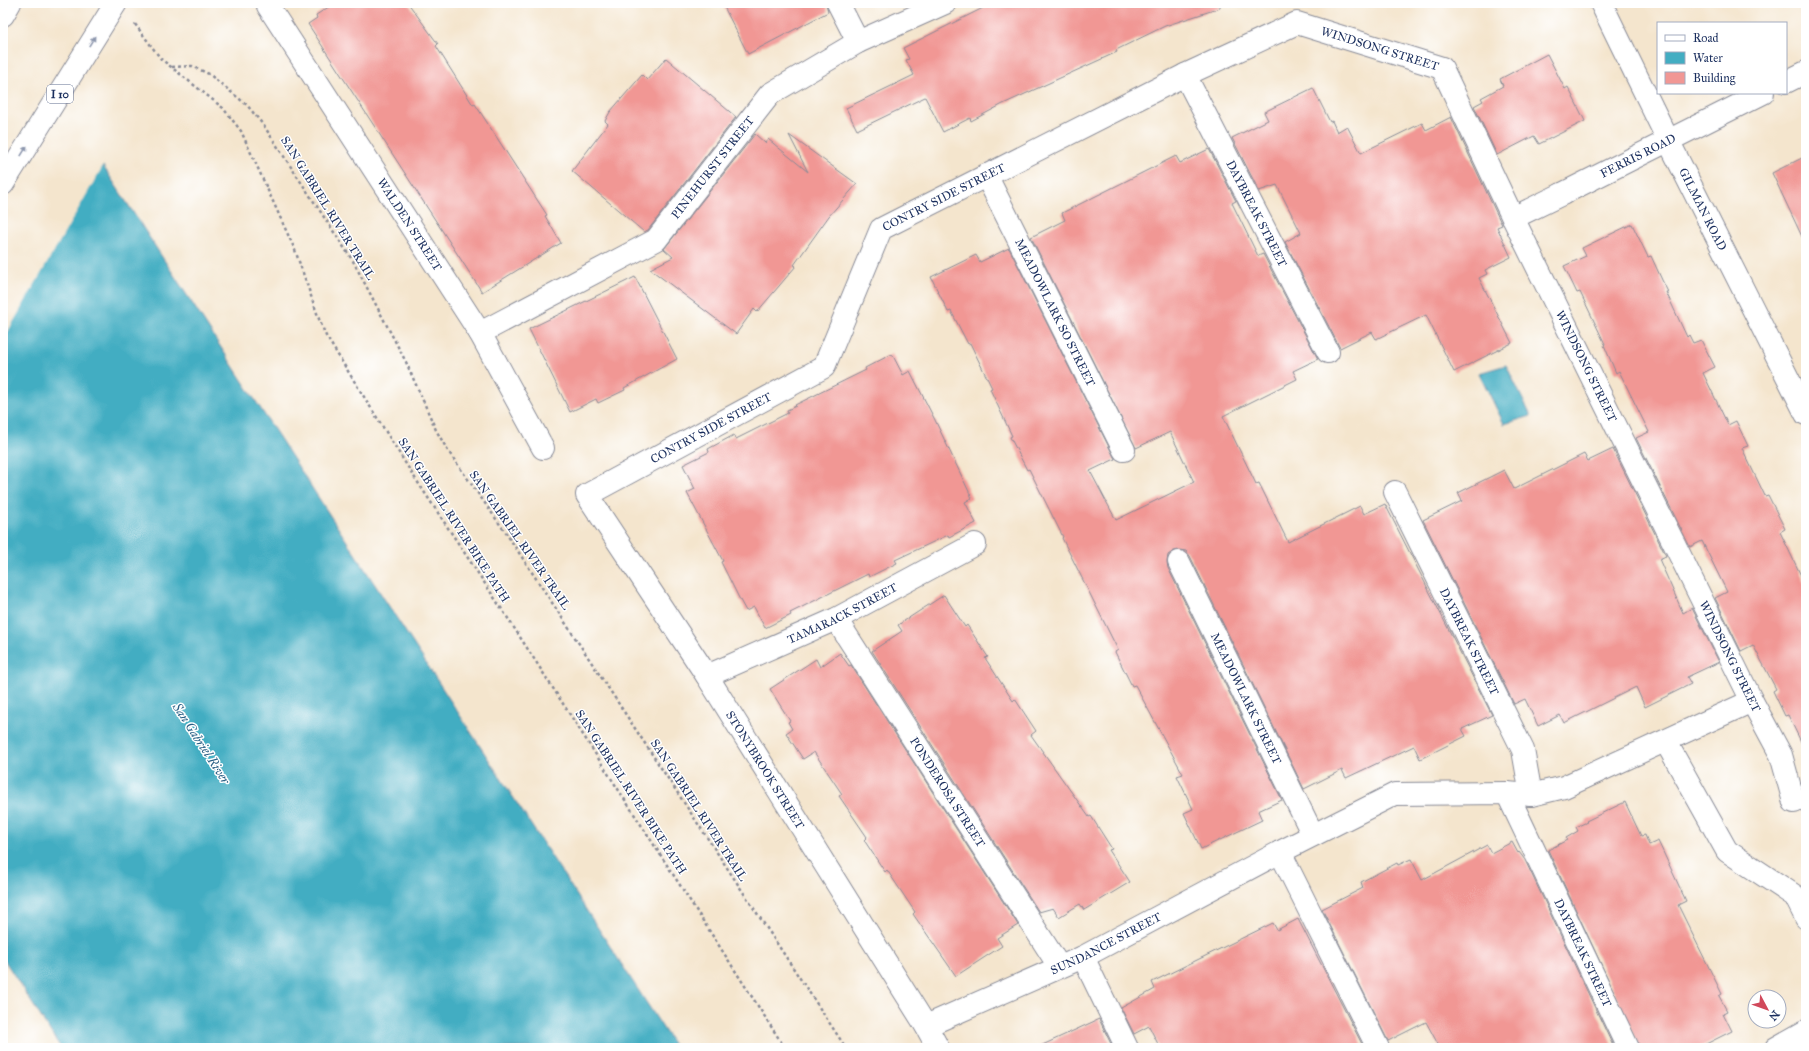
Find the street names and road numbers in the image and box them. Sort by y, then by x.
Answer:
street label: WINDSONG STREET [1319,24,1441,74]
road number: I 10 [47,85,73,103]
street label: PINEHURST STREET [668,114,757,221]
street label: FERRIS ROAD [1598,131,1678,181]
street label: SAN GABRIEL RIVER TRAIL [278,134,378,282]
street label: DAYBREAK STREET [1223,158,1290,269]
street label: CONTRY SIDE STREET [880,160,1007,234]
street label: GILMAN ROAD [1676,166,1730,253]
street label: WALDEN STREET [375,176,445,273]
street label: MEADOWLARK SO STREET [1012,236,1098,389]
street label: WINDSONG STREET [1553,308,1620,424]
street label: CONTRY SIDE STREET [648,390,774,466]
street label: SAN GABRIEL RIVER BIKE PATH [395,435,513,605]
street label: SAN GABRIEL RIVER TRAIL [467,468,574,612]
street label: TAMARACK STREET [785,580,900,647]
street label: DAYBREAK STREET [1437,586,1502,698]
street label: WINDSONG STREET [1696,598,1764,715]
street label: MEADOWLARK STREET [1208,630,1284,767]
street label: SAN GABRIEL RIVER BIKE PATH [572,707,690,877]
street label: STONYBROOK STREET [723,708,807,832]
street label: PONDEROSA STREET [907,735,988,850]
street label: SAN GABRIEL RIVER TRAIL [648,736,750,884]
street label: DAYBREAK STREET [1551,897,1615,1009]
street label: SUNDANCE STREET [1048,910,1164,977]

